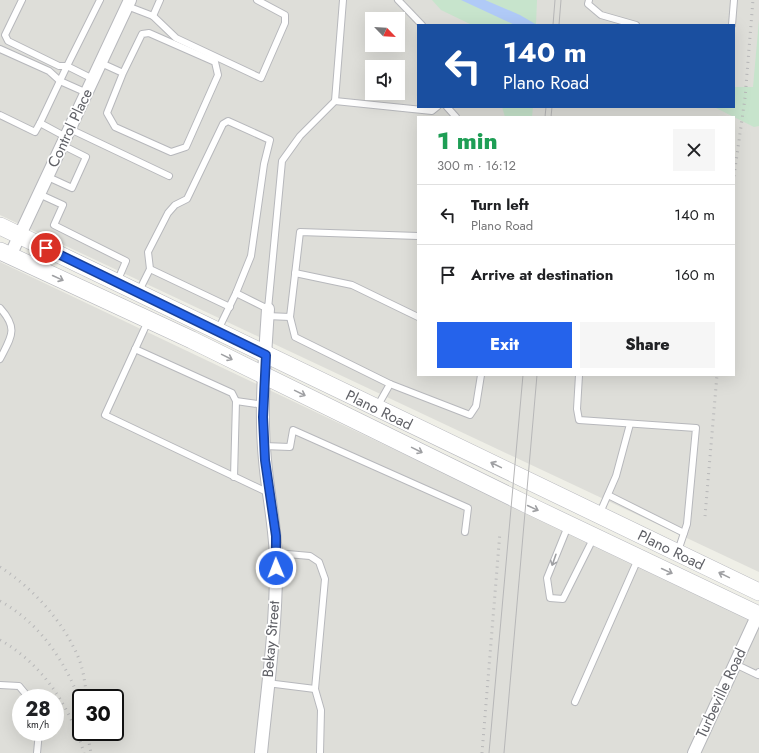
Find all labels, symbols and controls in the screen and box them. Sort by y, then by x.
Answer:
north arrow [365,12,405,52]
map controls [365,12,405,100]
text: 140 m [503,32,587,73]
icon: left [437,40,489,92]
button: sound [365,60,405,100]
text: Plano Road [503,70,589,96]
street label: Control Place [42,85,98,171]
text: 1 min [437,123,498,158]
button: close [673,129,715,171]
text: 300 m · 16:12 [437,156,516,175]
text: Turn left [471,194,529,216]
icon: left [437,204,459,226]
text: 140 m [674,204,715,226]
text: Plano Road [471,216,533,235]
pin [29,231,63,265]
icon: arrive [35,237,57,259]
icon: arrive [437,264,459,286]
text: Arrive at destination [471,264,613,286]
text: 160 m [674,264,715,286]
one-way arrow [51,275,63,282]
button: Exit [437,322,572,368]
button: Share [580,322,715,368]
one-way arrow [221,354,233,361]
street label: Plano Road [342,384,416,436]
one-way arrow [294,390,306,397]
one-way arrow [411,447,423,454]
one-way arrow [490,461,502,468]
one-way arrow [527,505,539,512]
street label: Plano Road [634,524,708,576]
position arrow [255,547,297,589]
one-way arrow [549,554,557,566]
one-way arrow [661,568,673,575]
one-way arrow [718,571,730,578]
street label: Bekay Street [257,599,285,678]
street label: Turbeville Road [691,644,751,742]
speed limit sign: 30 [72,689,124,741]
text: 28 [25,695,51,724]
text: km/h [27,717,49,732]

